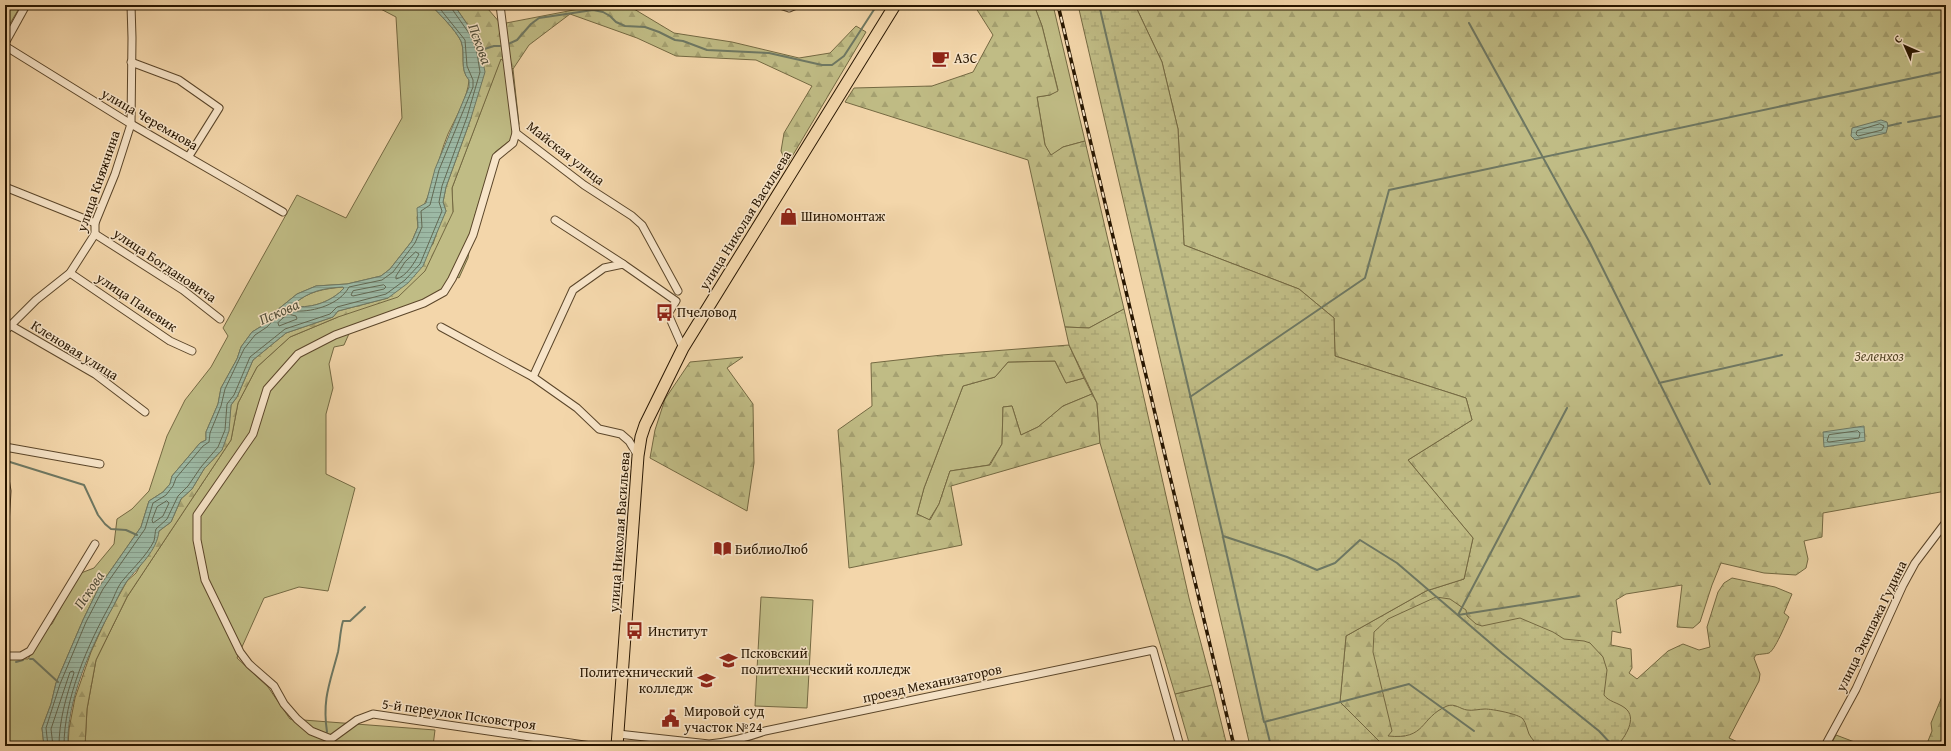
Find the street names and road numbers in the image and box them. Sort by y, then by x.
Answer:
street label: улица Черемнова [97,83,202,155]
street label: Майская улица [523,116,610,190]
street label: улица Княжнина [71,127,125,235]
street label: улица Николая Васильева [693,146,796,294]
street label: улица Богдановича [109,222,221,307]
street label: улица Паневик [92,267,182,337]
street label: Кленовая улица [27,315,123,385]
street label: улица Николая Васильева [603,451,635,614]
street label: улица Экипажа Гудина [1830,557,1912,696]
street label: проезд Механизаторов [861,658,1004,708]
street label: 5-й переулок Псковстроя [381,693,537,735]

